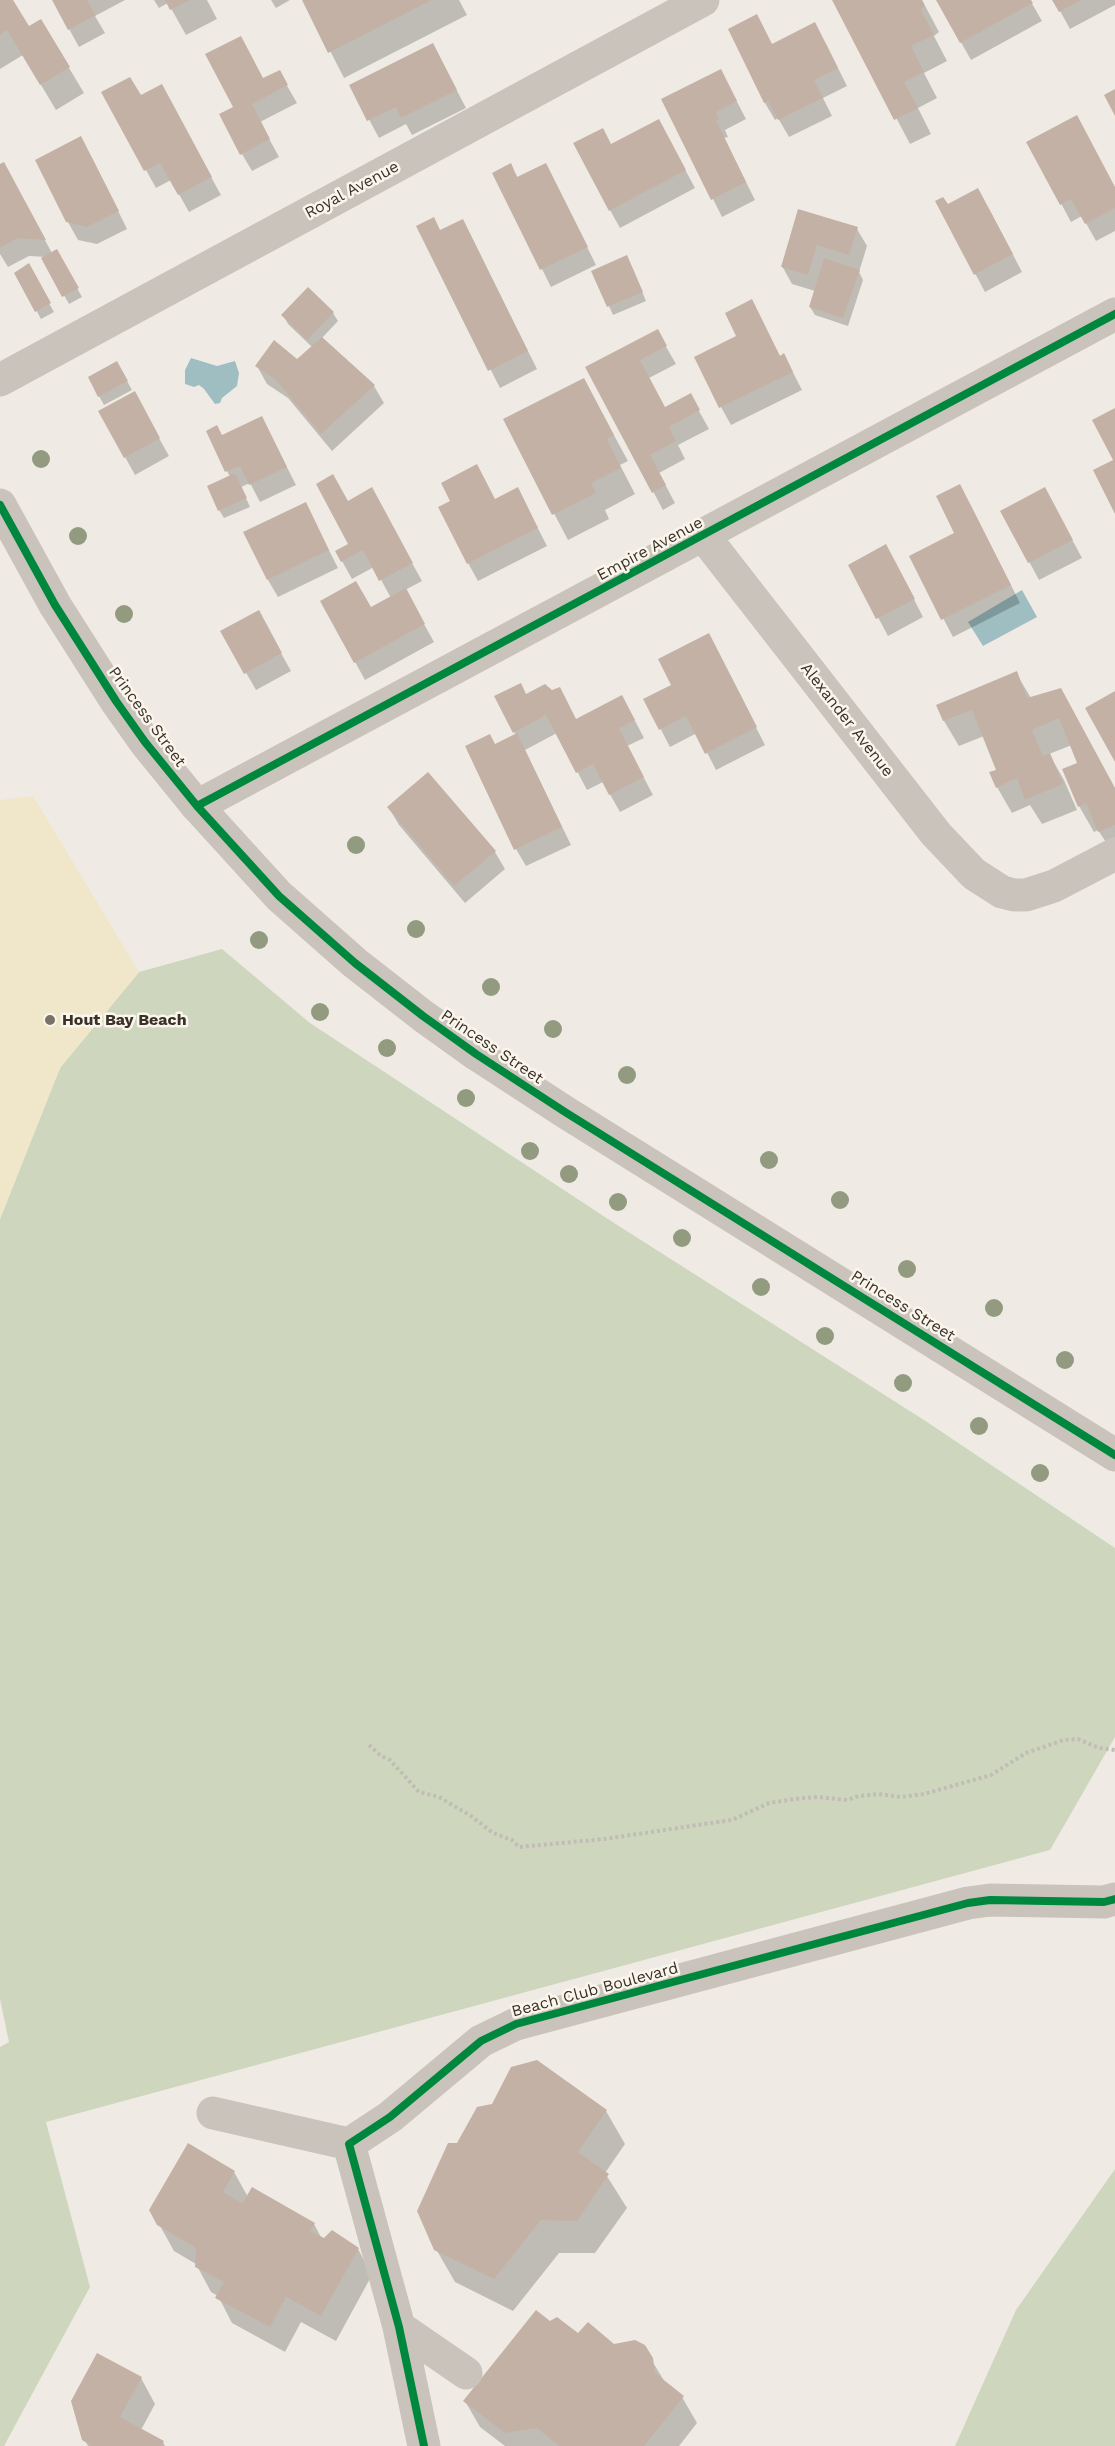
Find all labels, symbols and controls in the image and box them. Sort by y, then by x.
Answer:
street label: Royal Avenue [302,157,402,223]
street label: Empire Avenue [594,513,706,585]
street label: Alexander Avenue [796,659,898,781]
street label: Princess Street [104,663,190,771]
street label: Princess Street [437,1006,547,1088]
place label: Hout Bay Beach [62,1010,187,1030]
marker: Hout Bay Beach [43,1013,57,1027]
street label: Princess Street [847,1266,959,1346]
street label: Beach Club Boulevard [510,1959,680,2021]

